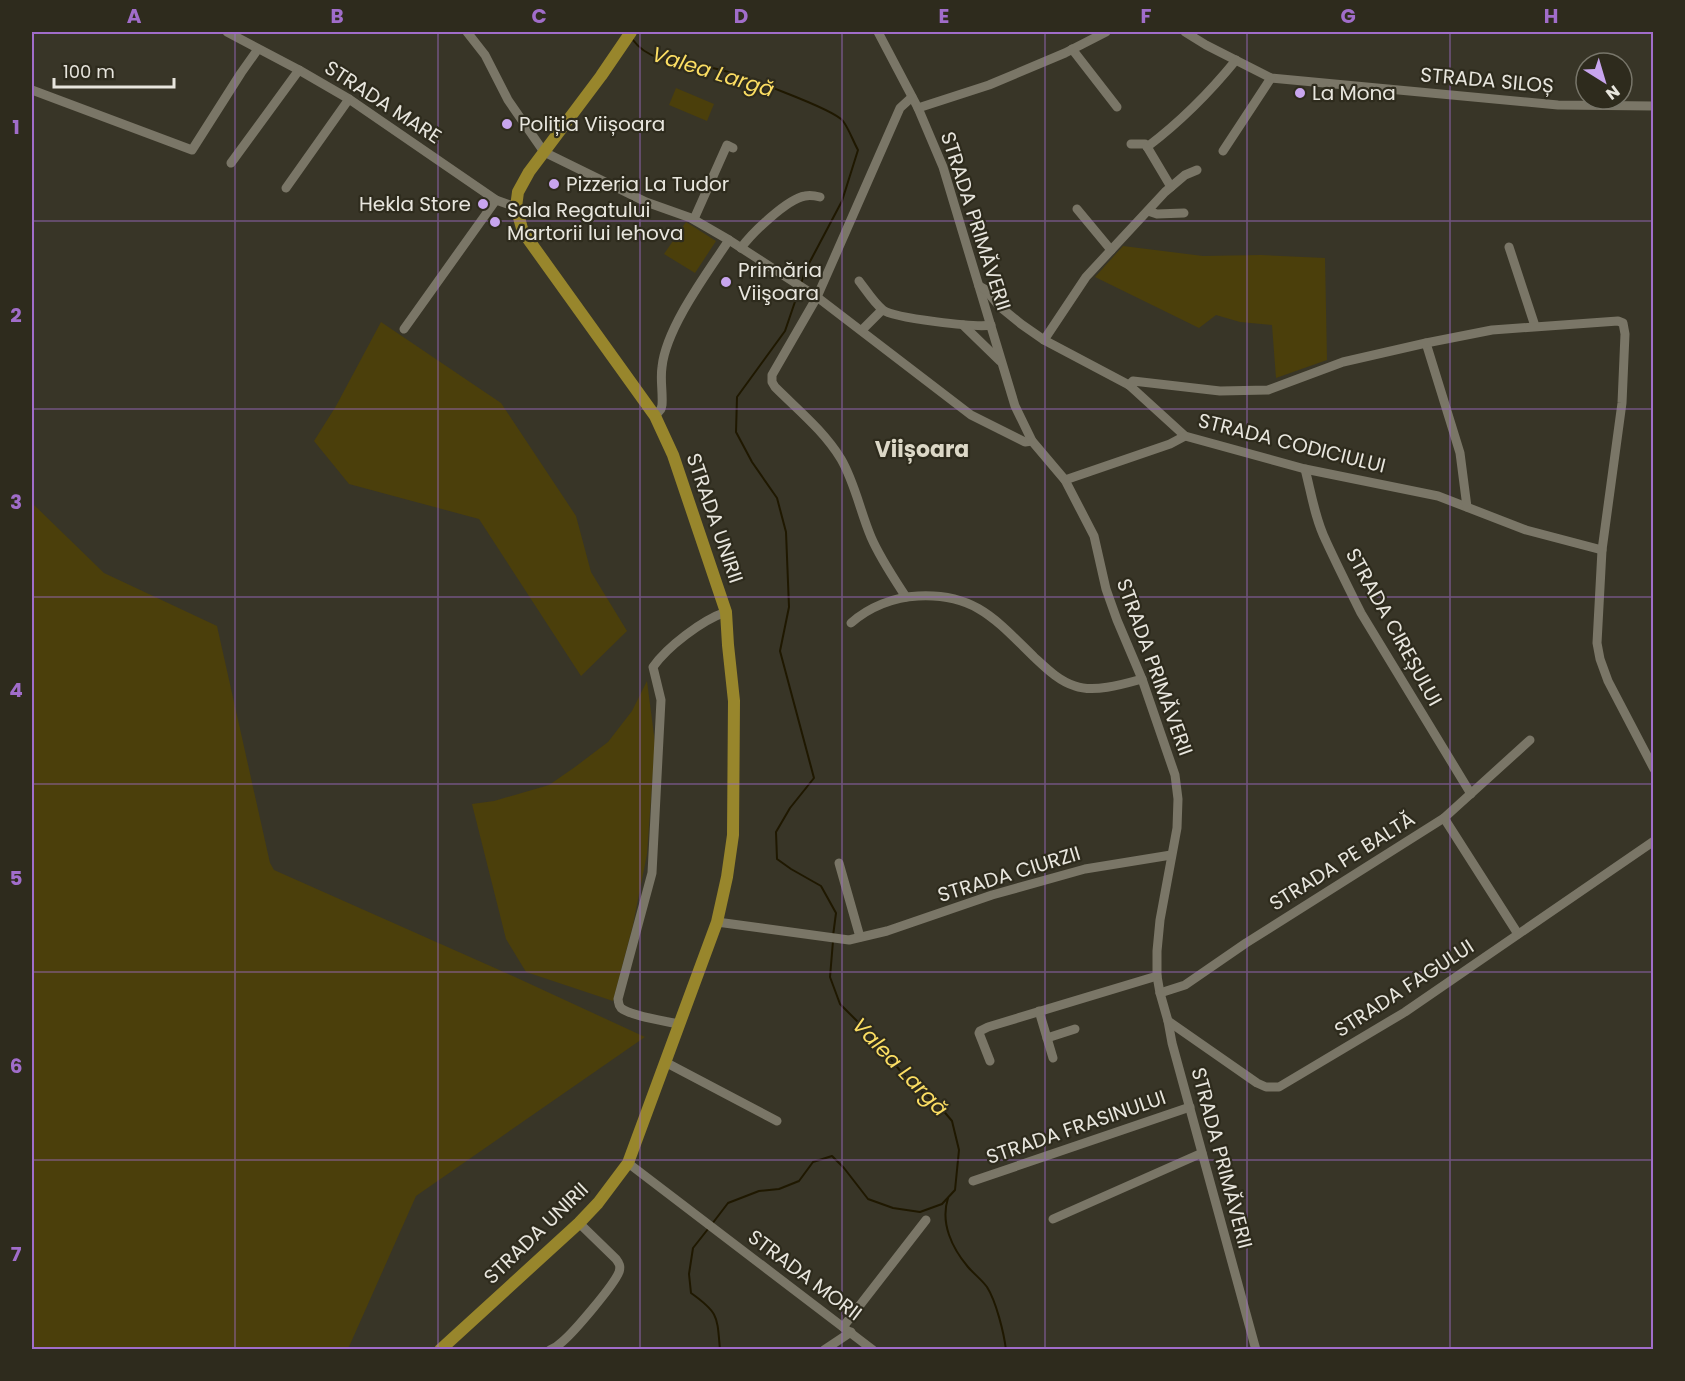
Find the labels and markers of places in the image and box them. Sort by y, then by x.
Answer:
place label: La Mona [1312,79,1396,107]
marker: La Mona [1293,86,1307,100]
place label: Poliția Viișoara [519,110,665,138]
marker: Poliția Viișoara [500,117,514,131]
place label: Pizzeria La Tudor [566,170,729,198]
marker: Pizzeria La Tudor [547,177,561,191]
place label: Hekla Store [359,190,471,218]
place label: Sala Regatului Martorii lui Iehova [507,196,684,247]
marker: Hekla Store [476,197,490,211]
marker: Sala Regatului Martorii lui Iehova [488,215,502,229]
place label: Primăria Viişoara [738,256,822,307]
marker: Primăria Viişoara [719,275,733,289]

